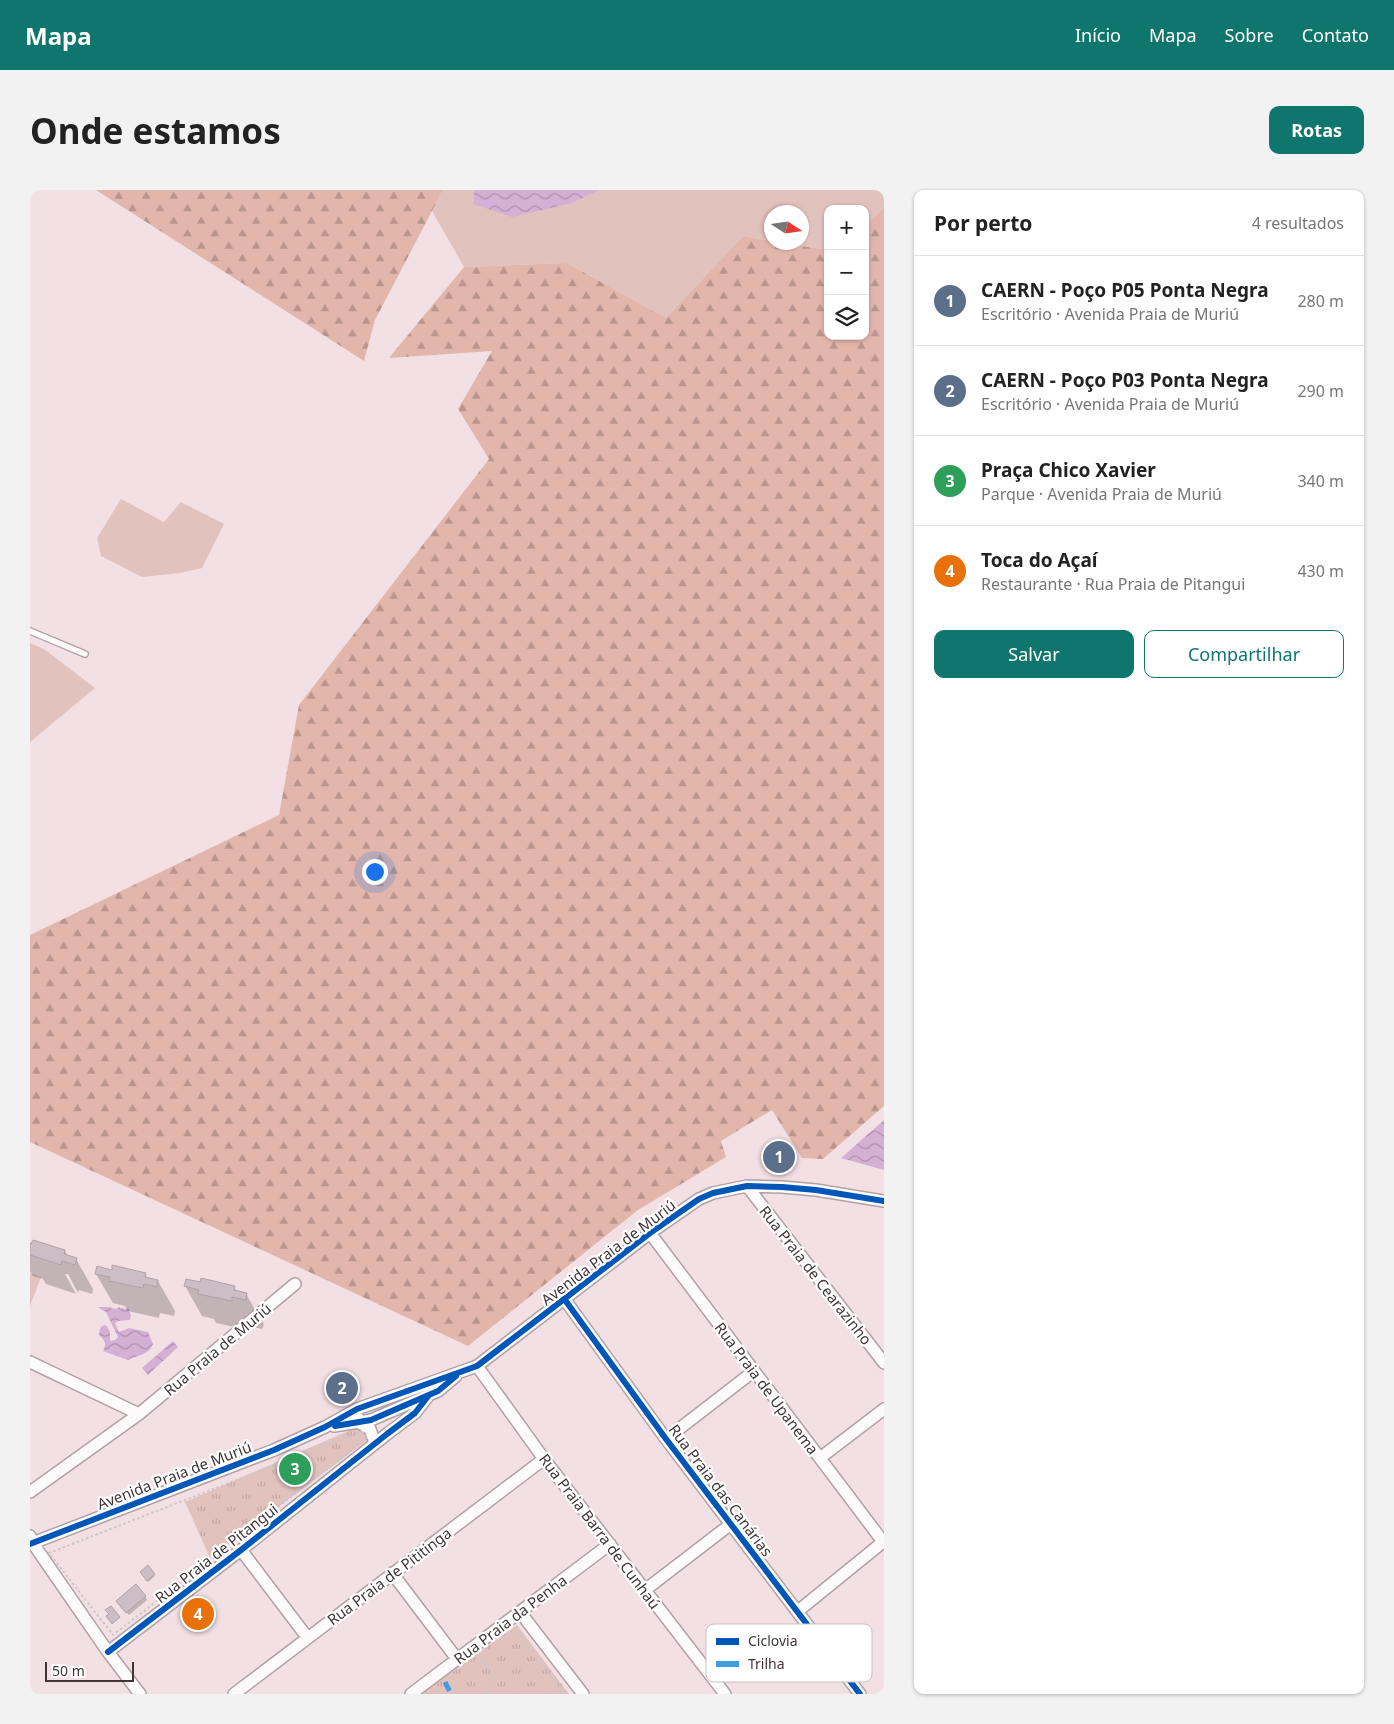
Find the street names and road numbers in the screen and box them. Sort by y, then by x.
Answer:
street label: Avenida Praia de Muriú [537,1195,679,1309]
street label: Rua Praia de Cearazinho [755,1201,877,1349]
street label: Rua Praia de Muriú [159,1298,275,1400]
street label: Rua Praia de Upanema [711,1318,823,1458]
street label: Rua Praia das Canárias [665,1420,777,1560]
street label: Avenida Praia de Muriú [94,1436,254,1514]
street label: Rua Praia Barra de Cunhaú [535,1449,665,1613]
street label: Rua Praia de Pitangui [151,1499,281,1607]
street label: Rua Praia de Pititinga [323,1523,455,1629]
street label: Rua Praia da Penha [449,1570,571,1668]

